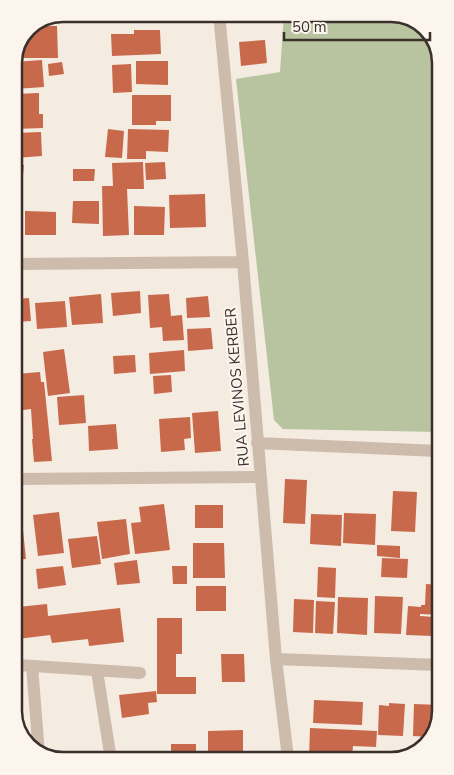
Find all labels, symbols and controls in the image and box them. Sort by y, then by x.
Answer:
scale bar [284,10,430,42]
text: 50 m [292,17,327,37]
street label: RUA LEVINOS KERBER [220,307,254,467]

